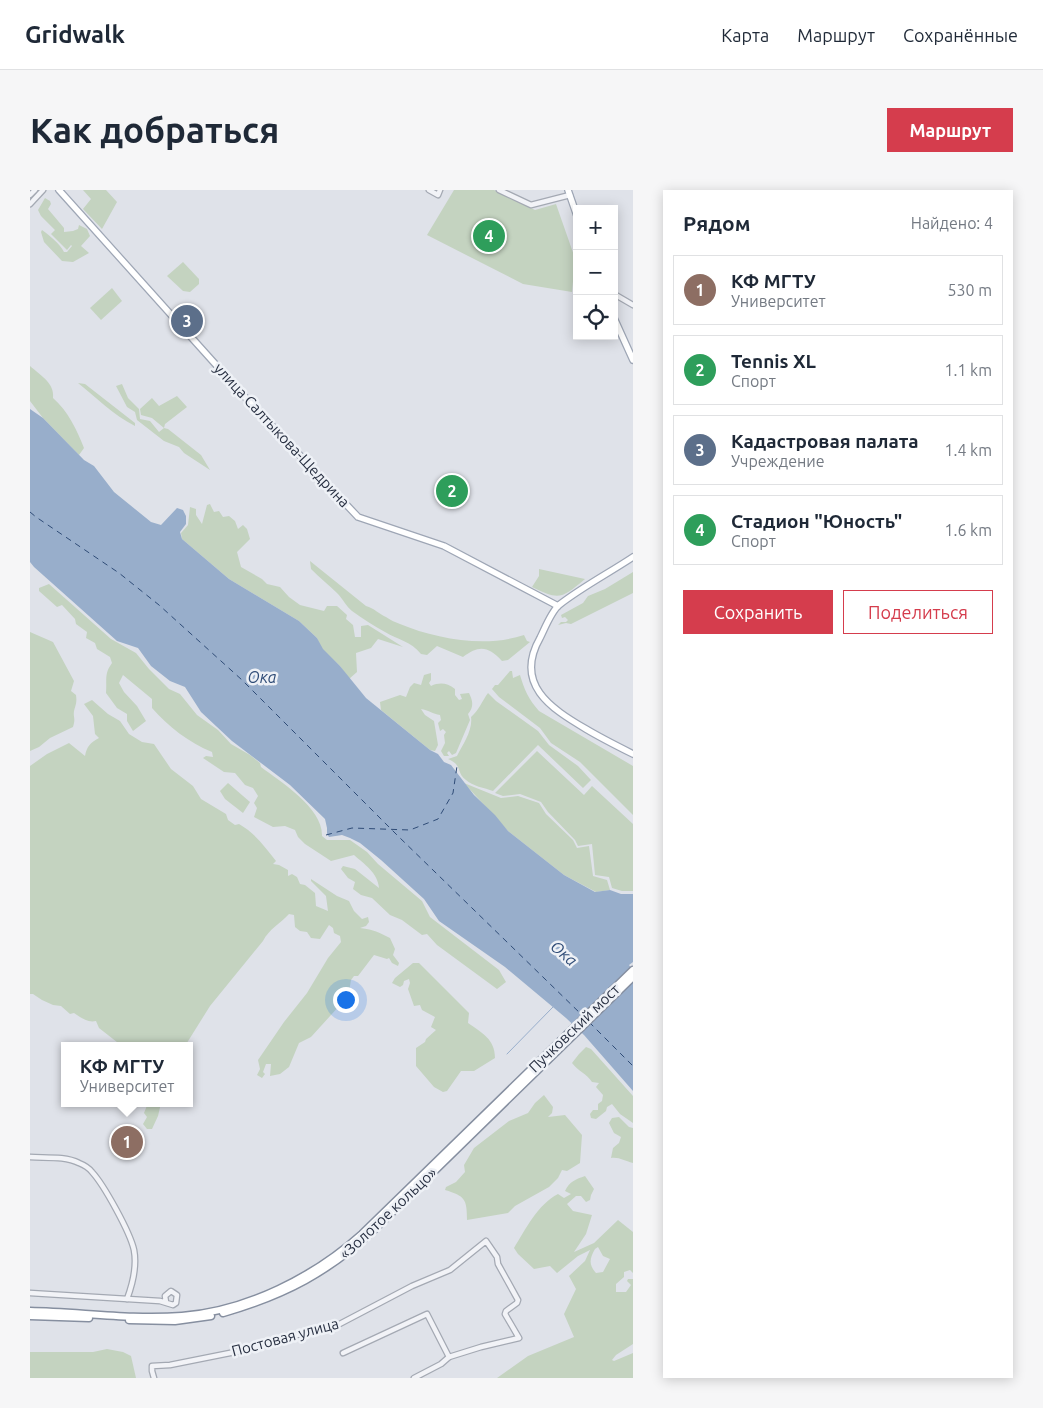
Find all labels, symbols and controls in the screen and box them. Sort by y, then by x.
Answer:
text: Gridwalk [25,21,125,48]
text: Карта [721,25,769,45]
text: Маршрут [797,25,875,45]
text: Сохранённые [903,25,1018,45]
button: Маршрут [887,108,1013,152]
text: Как добраться [30,110,279,150]
map controls [573,205,618,340]
button: + [573,205,618,250]
text: Рядом [683,211,751,235]
text: Найдено: 4 [911,214,993,232]
pin: 4 [473,217,505,255]
button: − [573,250,618,295]
text: КФ МГТУ [731,270,816,292]
text: 1 [695,281,705,299]
text: 530 m [947,281,992,299]
text: Университет [731,292,826,310]
button: locate [573,295,618,340]
pin: 3 [171,302,203,340]
text: Tennis XL [731,350,816,372]
street label: улица Салтыкова-Щедрина [211,360,353,510]
text: 2 [695,361,705,379]
text: 1.1 km [944,361,992,379]
text: Спорт [731,372,776,390]
text: Кадастровая палата [731,430,919,452]
text: 3 [695,441,705,459]
text: 1.4 km [944,441,992,459]
text: Учреждение [731,452,825,470]
pin: 2 [436,472,468,510]
text: Стадион "Юность" [731,510,902,532]
text: 4 [695,521,705,539]
text: 1.6 km [944,521,992,539]
text: Спорт [731,532,776,550]
button: Сохранить [683,590,833,634]
button: Поделиться [843,590,993,634]
water label: Ока [248,668,277,686]
water label: Ока [547,937,581,969]
street label: Пучковский мост [525,980,623,1076]
your location [333,987,359,1013]
popup [61,1042,193,1107]
text: КФ МГТУ [80,1055,164,1077]
text: Университет [80,1077,174,1095]
pin: 1 [111,1123,143,1161]
street label: «Золотое кольцо» [336,1164,440,1262]
street label: Постовая улица [230,1315,340,1359]

